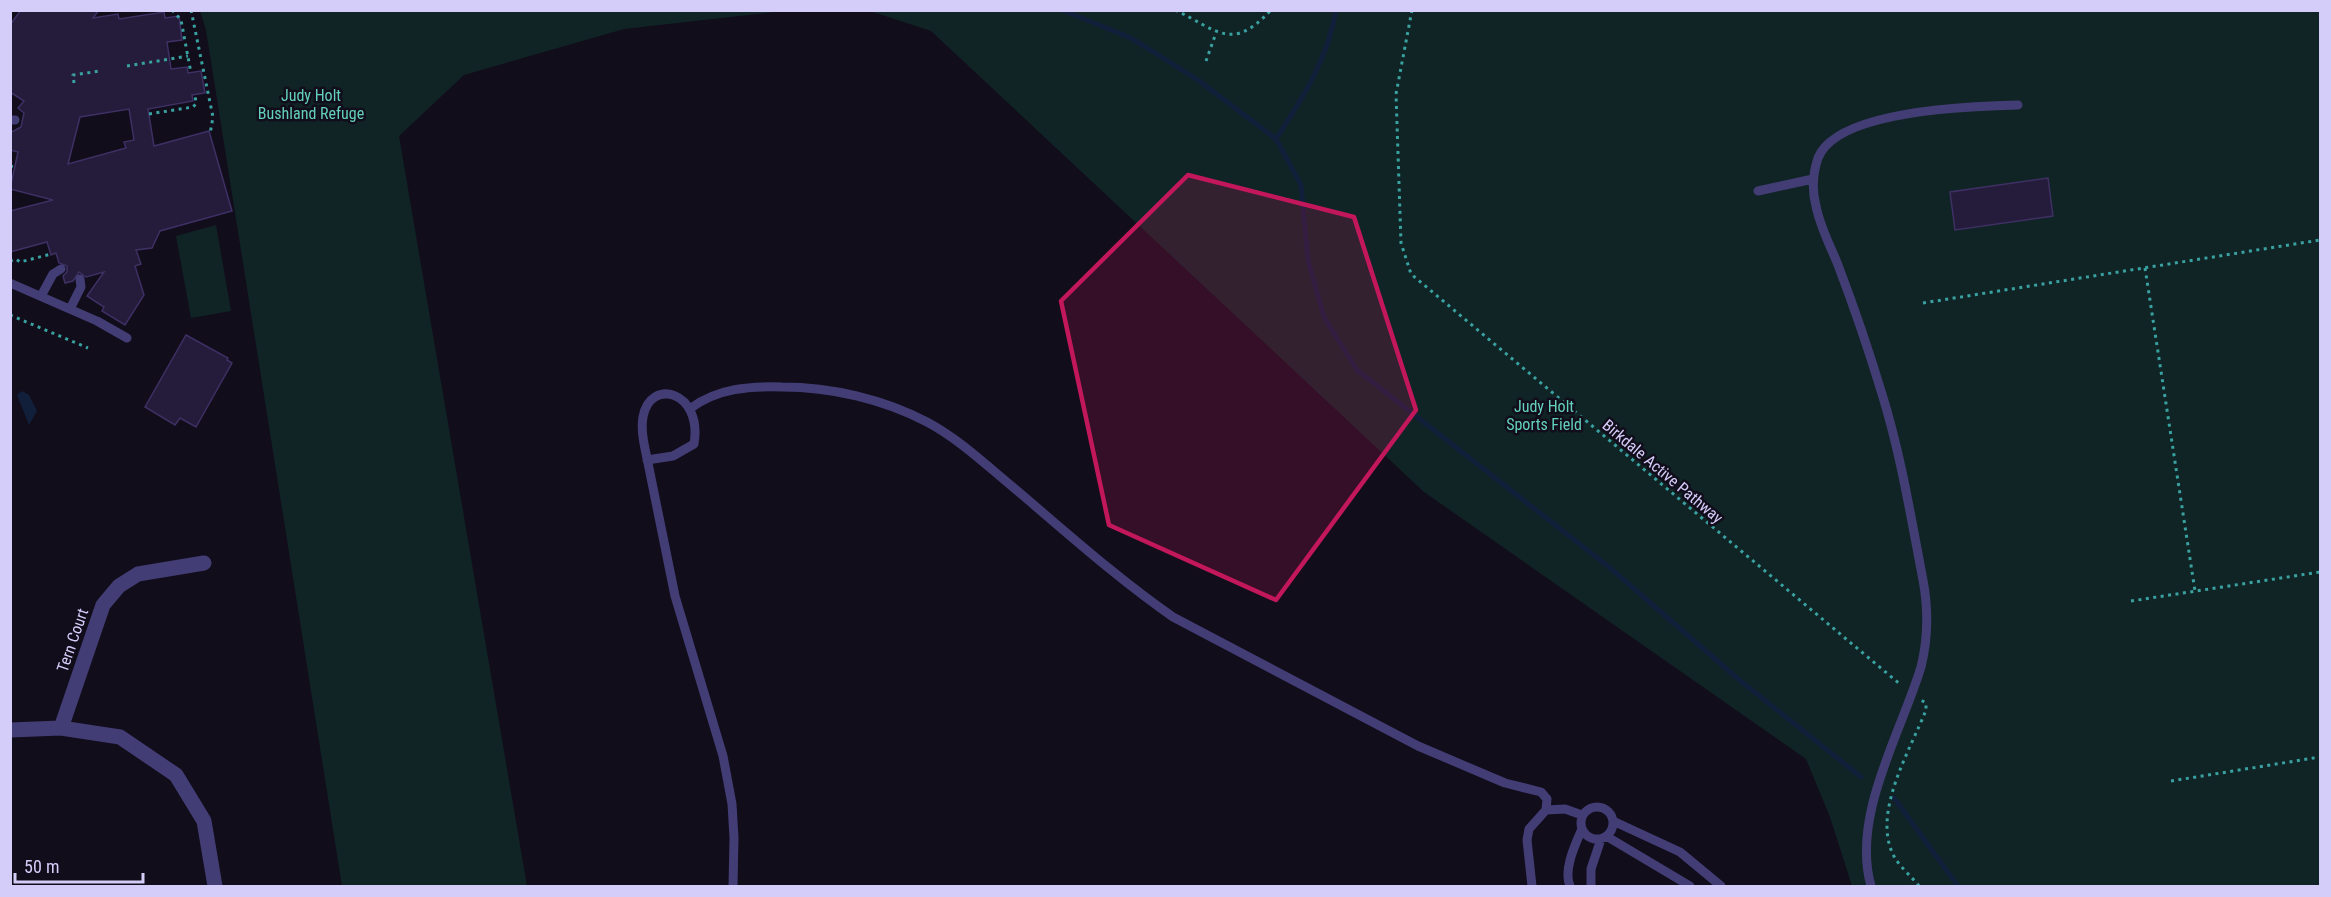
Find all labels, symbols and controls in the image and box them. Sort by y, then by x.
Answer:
park label: Judy Holt Bushland Refuge [258,86,364,123]
park label: Judy Holt Sports Field [1506,397,1582,434]
street label: Birkdale Active Pathway [1599,415,1727,527]
street label: Tern Court [53,606,92,675]
scale bar [15,846,142,884]
text: 50 m [24,856,59,877]

